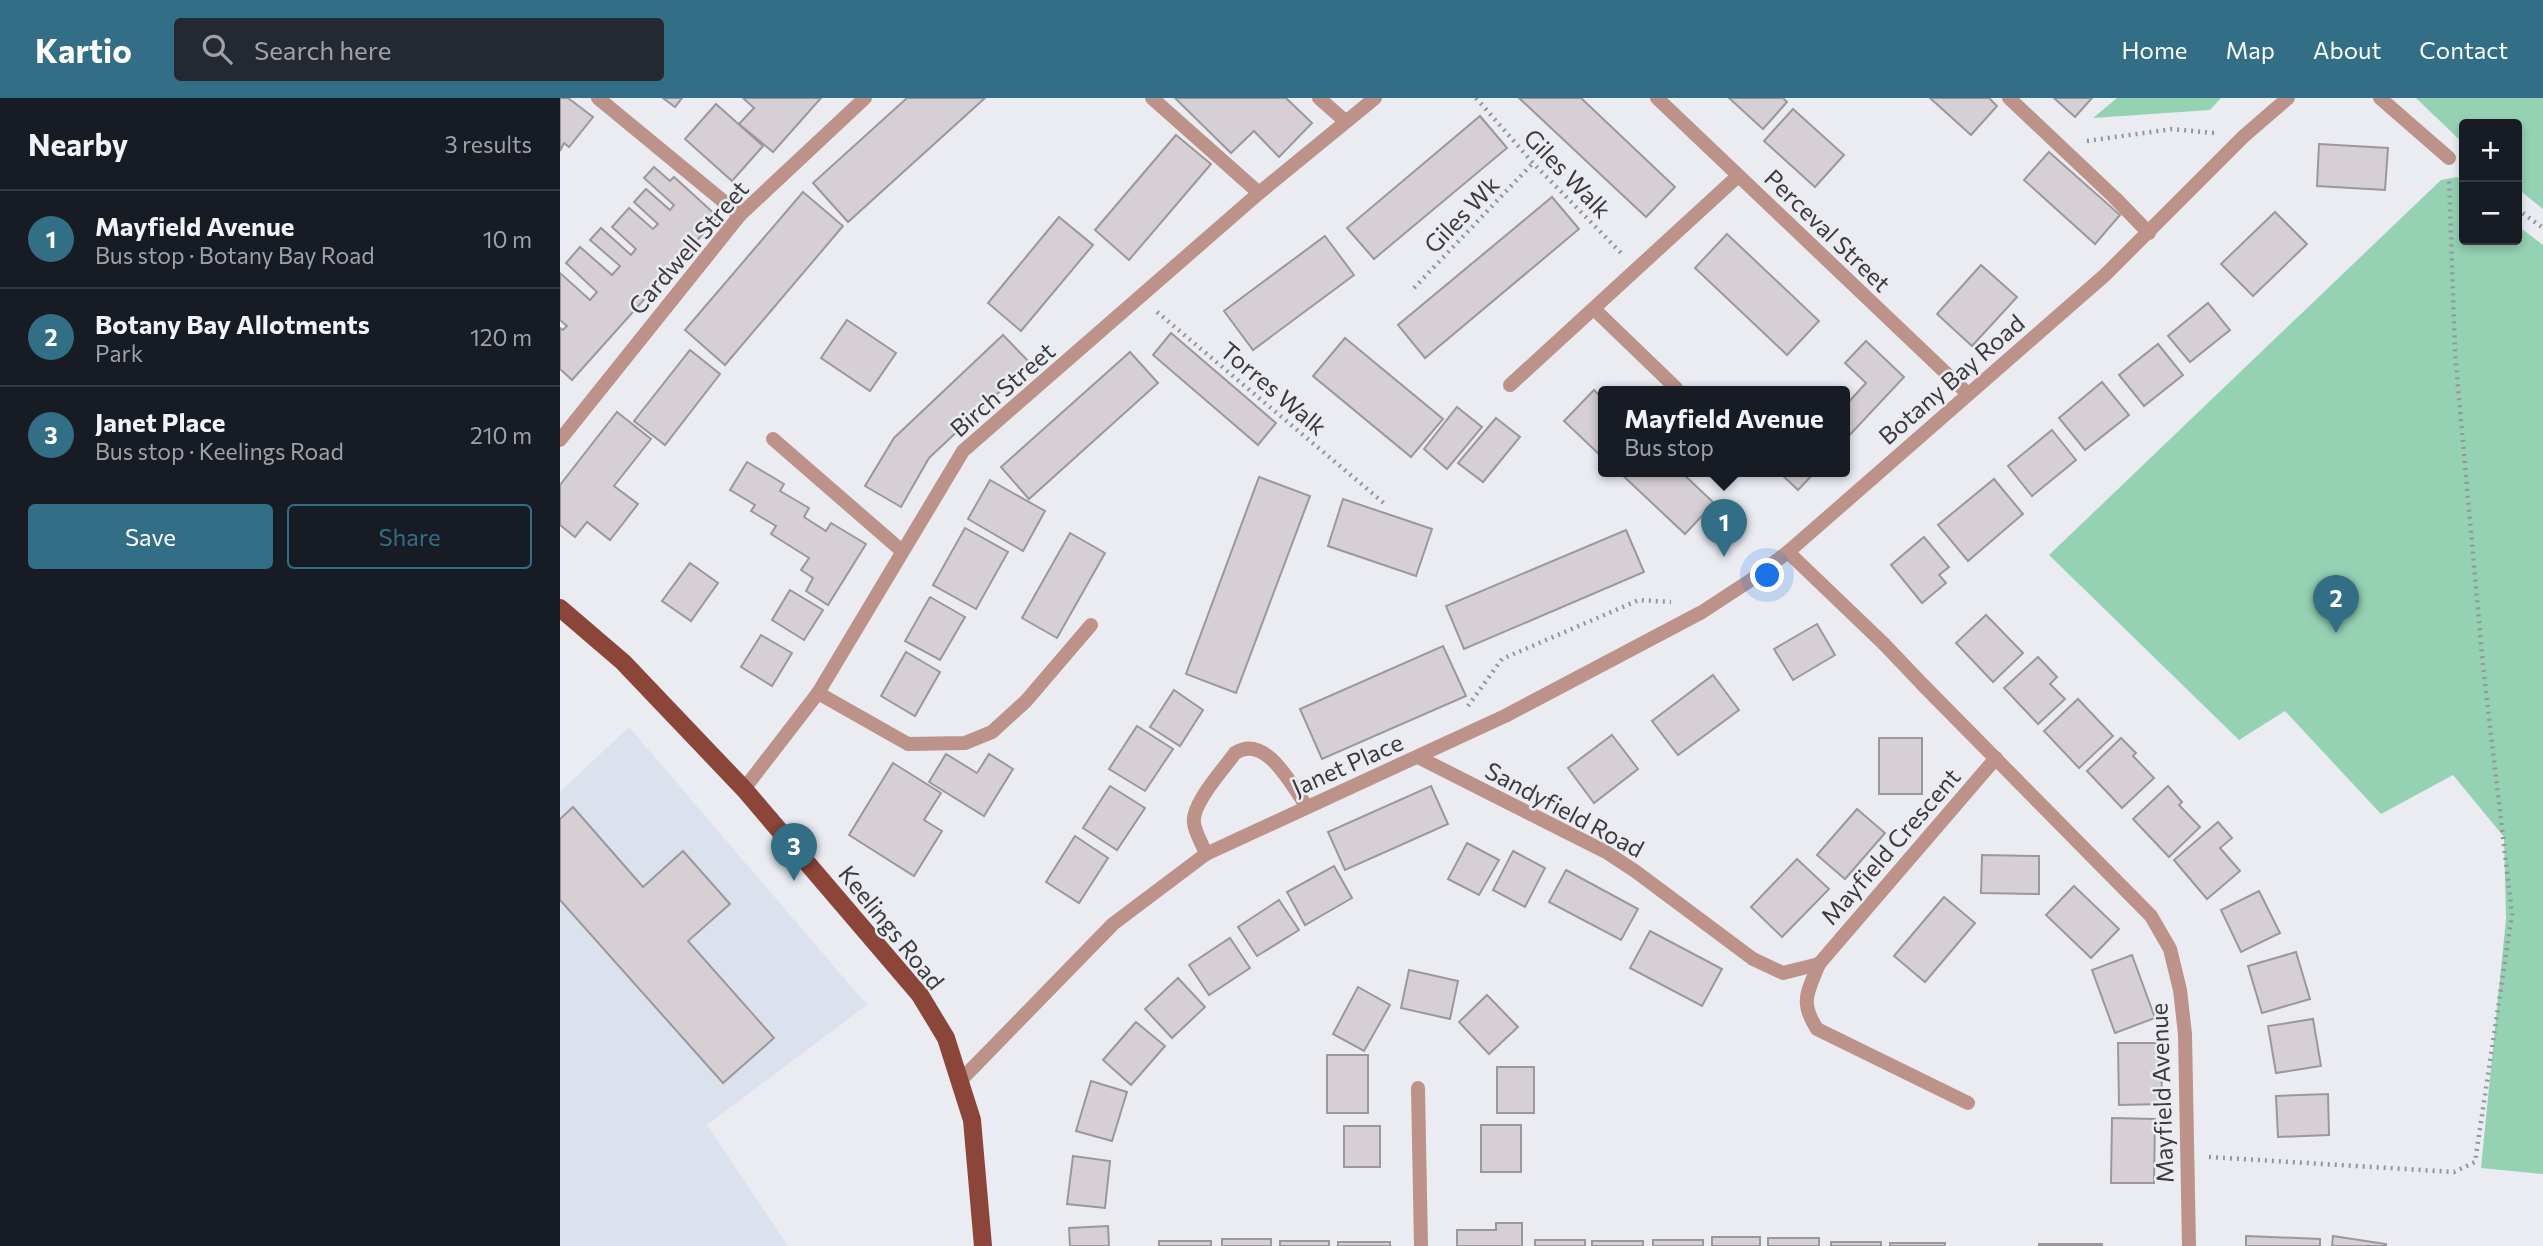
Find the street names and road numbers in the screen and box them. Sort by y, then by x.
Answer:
street label: Giles Walk [1518,122,1618,224]
street label: Perceval Street [1759,163,1897,297]
street label: Giles Wk [1417,170,1505,258]
street label: Cardwell Street [622,174,754,320]
street label: Botany Bay Road [1872,308,2030,450]
street label: Torres Walk [1215,335,1333,441]
street label: Birch Street [944,336,1060,442]
street label: Janet Place [1287,727,1407,801]
street label: Sandyfield Road [1481,755,1649,863]
street label: Mayfield Crescent [1814,762,1966,930]
street label: Keelings Road [833,859,951,995]
street label: Mayfield Avenue [2143,1002,2179,1184]

